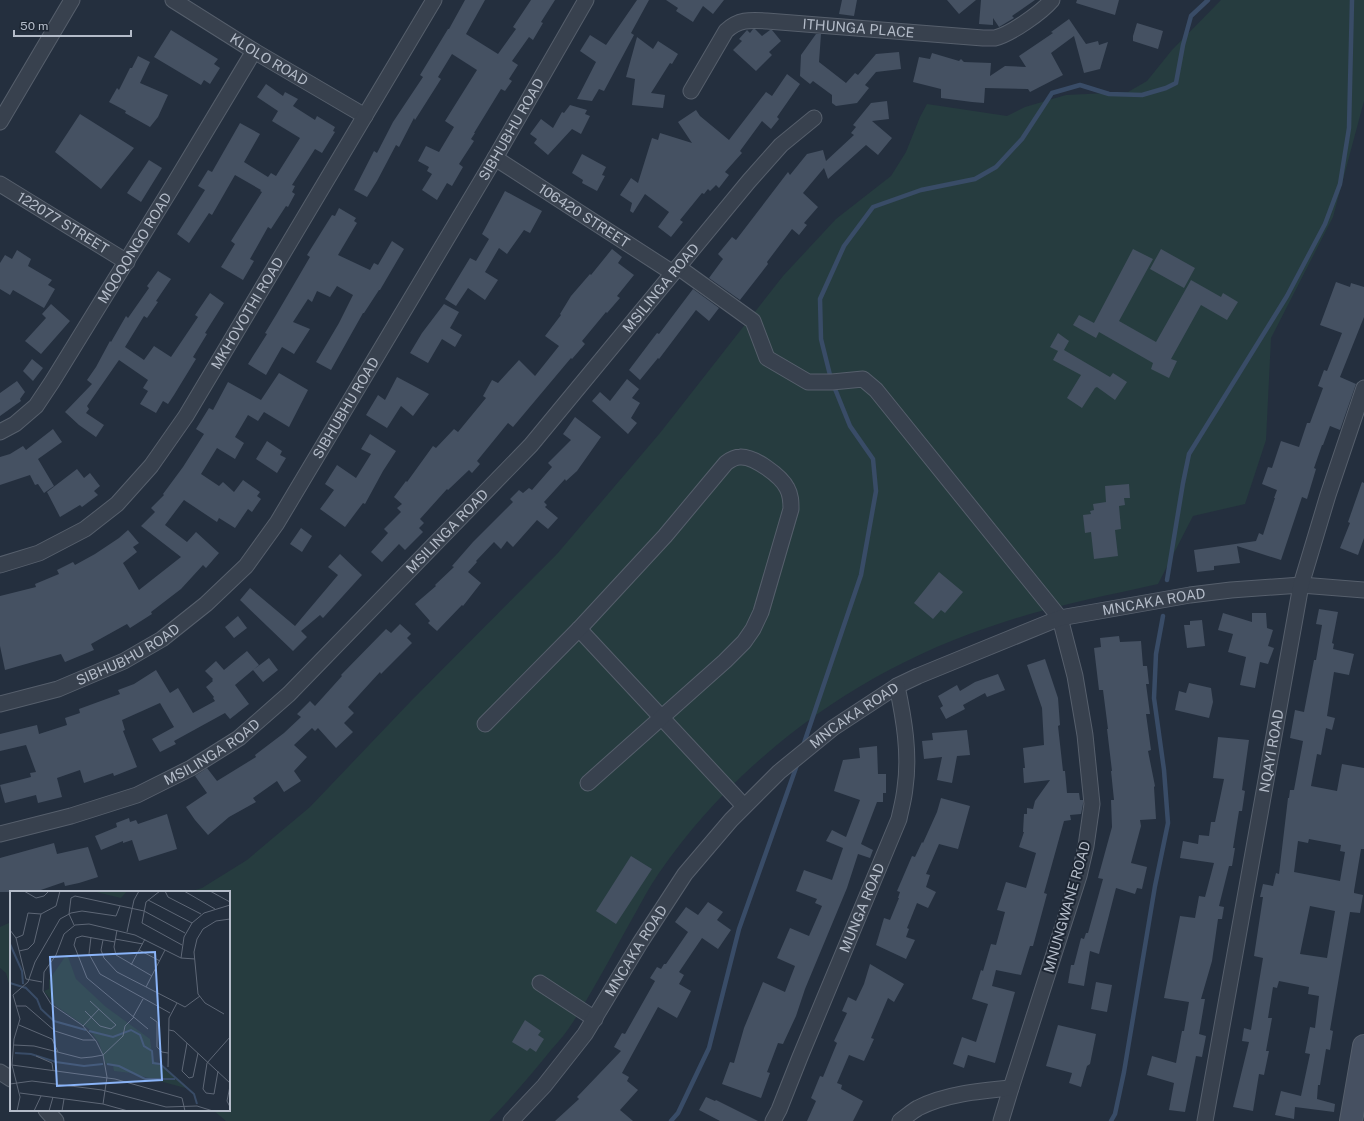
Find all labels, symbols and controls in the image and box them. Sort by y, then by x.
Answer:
scale bar [14,12,131,38]
street label: ITHUNGA PLACE [802,16,915,41]
text: 50 m [20,19,48,33]
street label: KLOLO ROAD [227,30,311,89]
street label: SIBHUBHU ROAD [475,75,547,183]
street label: 106420 STREET [536,180,632,251]
street label: 122077 STREET [14,189,112,257]
street label: MQOQONGO ROAD [94,190,175,306]
street label: MSILINGA ROAD [619,240,702,336]
street label: MKHOVOTHI ROAD [208,254,287,372]
street label: SIBHUBHU ROAD [309,354,382,462]
street label: MSILINGA ROAD [403,486,492,577]
street label: MNCAKA ROAD [1101,585,1206,618]
street label: SIBHUBHU ROAD [74,620,183,688]
street label: MNCAKA ROAD [807,679,901,752]
street label: NQAYI ROAD [1256,708,1287,794]
street label: MSILINGA ROAD [161,716,263,788]
street label: MNUNGWANE ROAD [1041,839,1093,975]
street label: MUNGA ROAD [836,861,888,955]
inset map [10,891,230,1111]
street label: MNCAKA ROAD [602,902,670,999]

